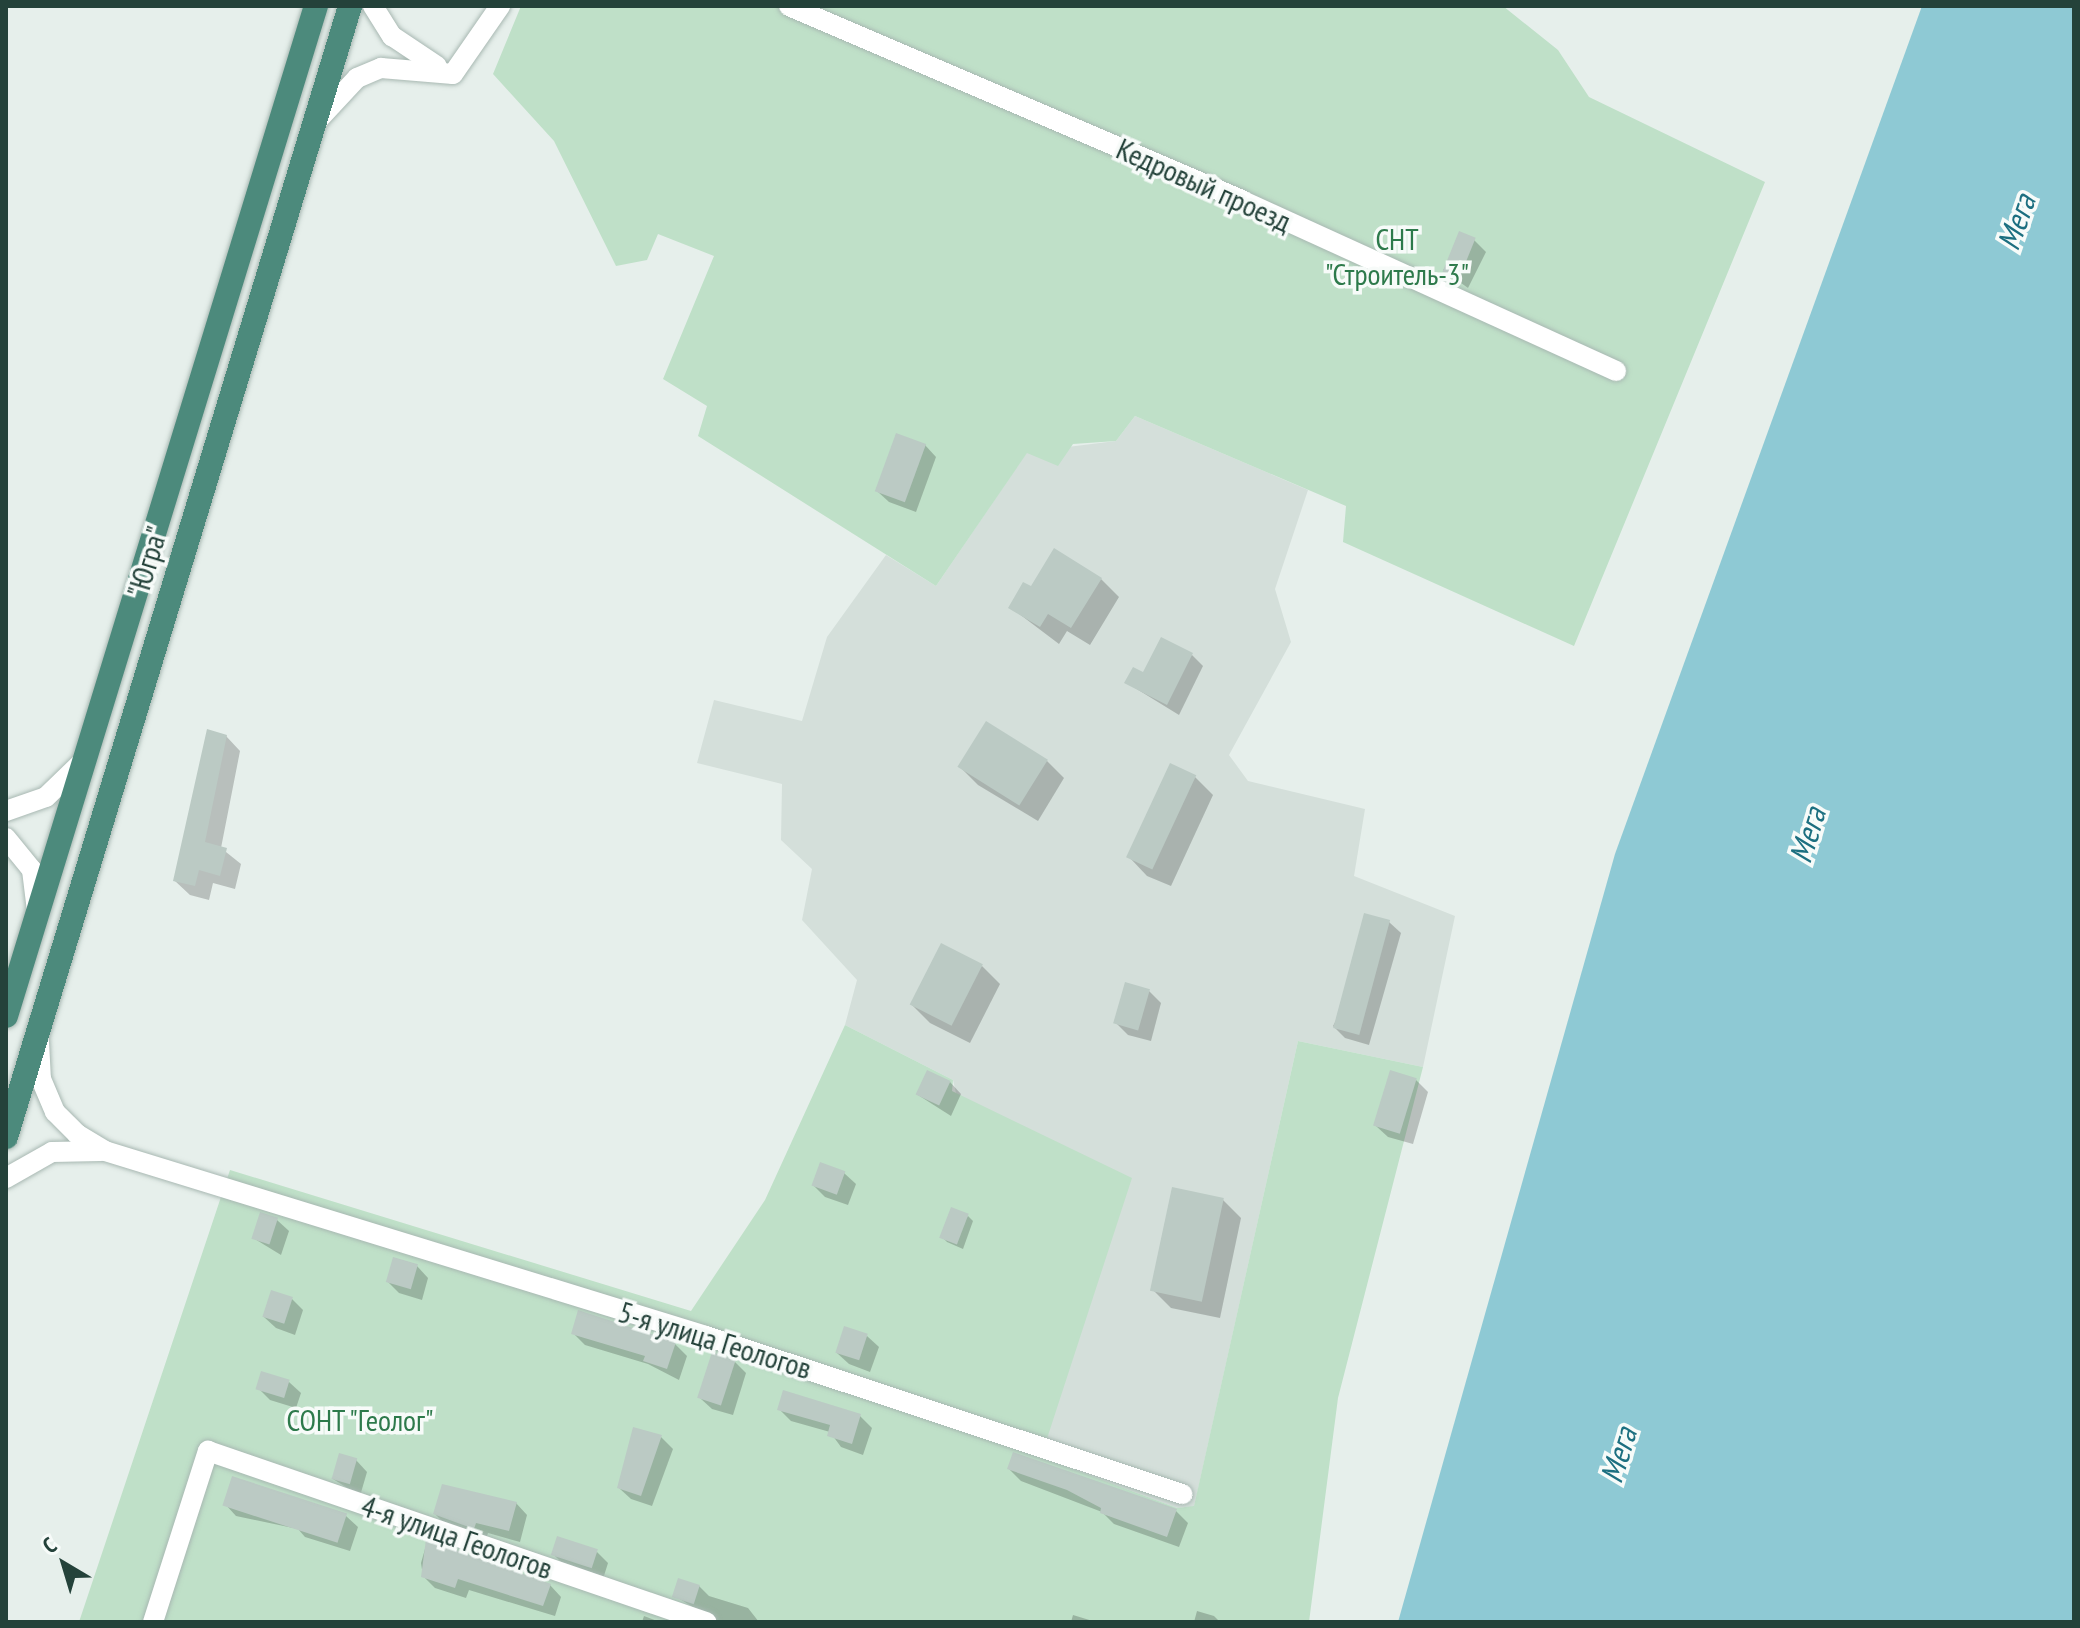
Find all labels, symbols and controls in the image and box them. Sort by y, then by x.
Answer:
street label: Кедровый проезд [1111,130,1297,240]
water label: Мега [1989,189,2043,255]
park label: СНТ "Строитель-3" [1325,221,1469,292]
street label: "Югра" [119,522,175,602]
water label: Мега [1780,803,1834,867]
street label: 5-я улица Геологов [614,1294,816,1386]
park label: СОНТ "Геолог" [285,1402,435,1438]
water label: Мега [1591,1423,1645,1487]
street label: 4-я улица Геологов [357,1487,557,1587]
north arrow [24,1524,104,1604]
text: С [37,1531,62,1559]

